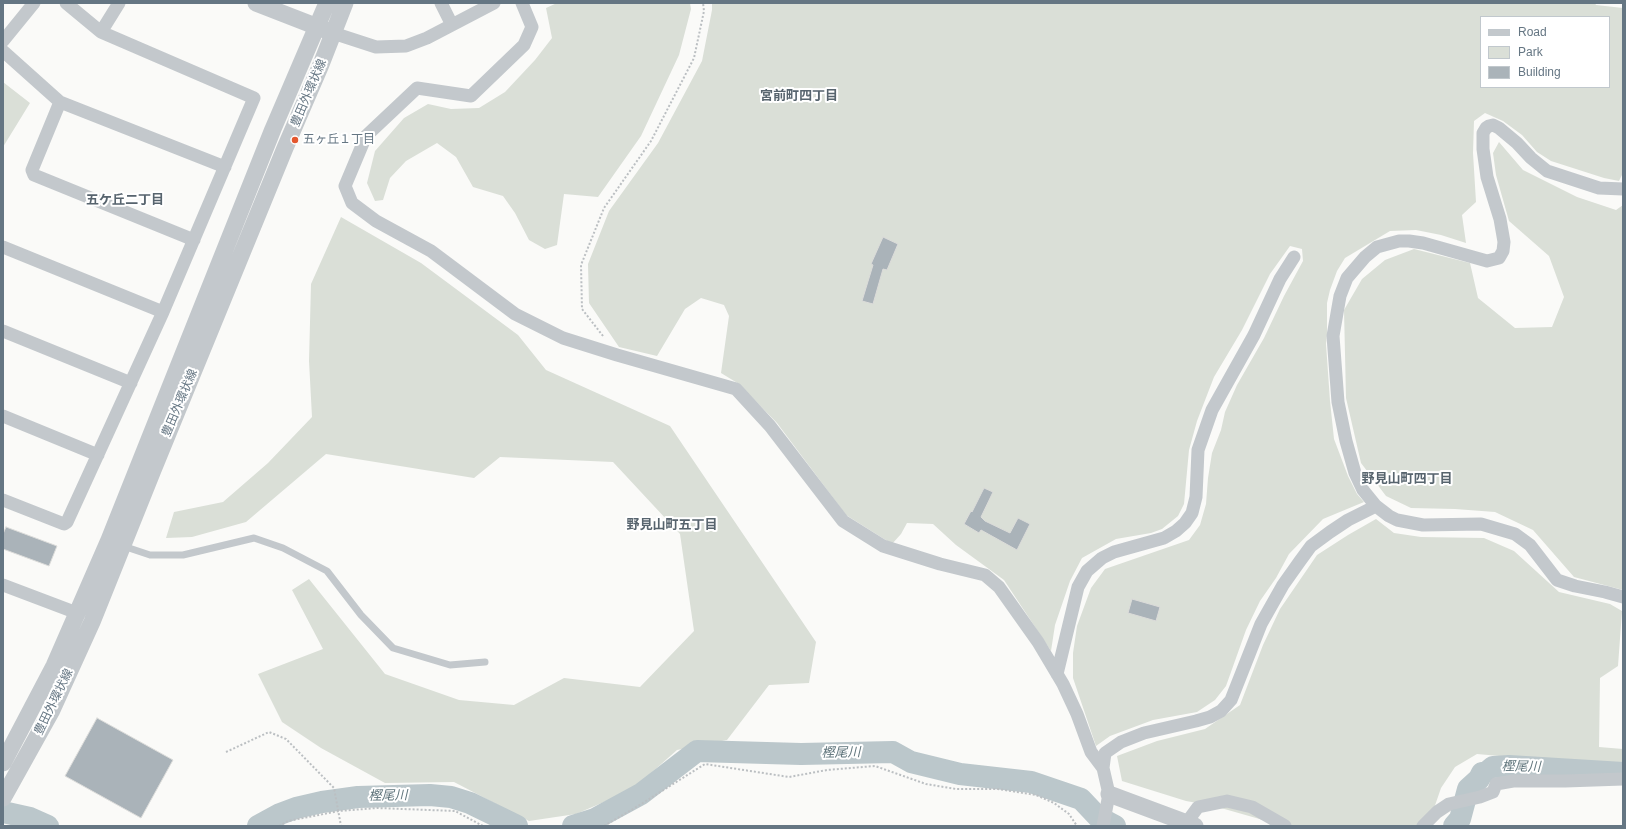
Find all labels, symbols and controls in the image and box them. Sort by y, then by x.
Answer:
legend [1480,16,1610,88]
text: Road [1518,25,1547,39]
text: Park [1518,45,1543,59]
street label: 豊田外環状線 [288,57,330,129]
text: Building [1518,65,1561,79]
district label: 宮前町四丁目 [760,88,838,104]
place label: 五ヶ丘１丁目 [303,133,375,147]
marker: 五ヶ丘１丁目 [290,135,300,145]
district label: 五ケ丘二丁目 [86,192,164,208]
street label: 豊田外環状線 [159,367,201,439]
district label: 野見山町四丁目 [1362,471,1452,487]
district label: 野見山町五丁目 [627,517,717,533]
street label: 豊田外環状線 [32,666,76,738]
water label: 樫尾川 [821,745,861,761]
water label: 樫尾川 [1501,759,1541,775]
water label: 樫尾川 [368,788,408,804]

